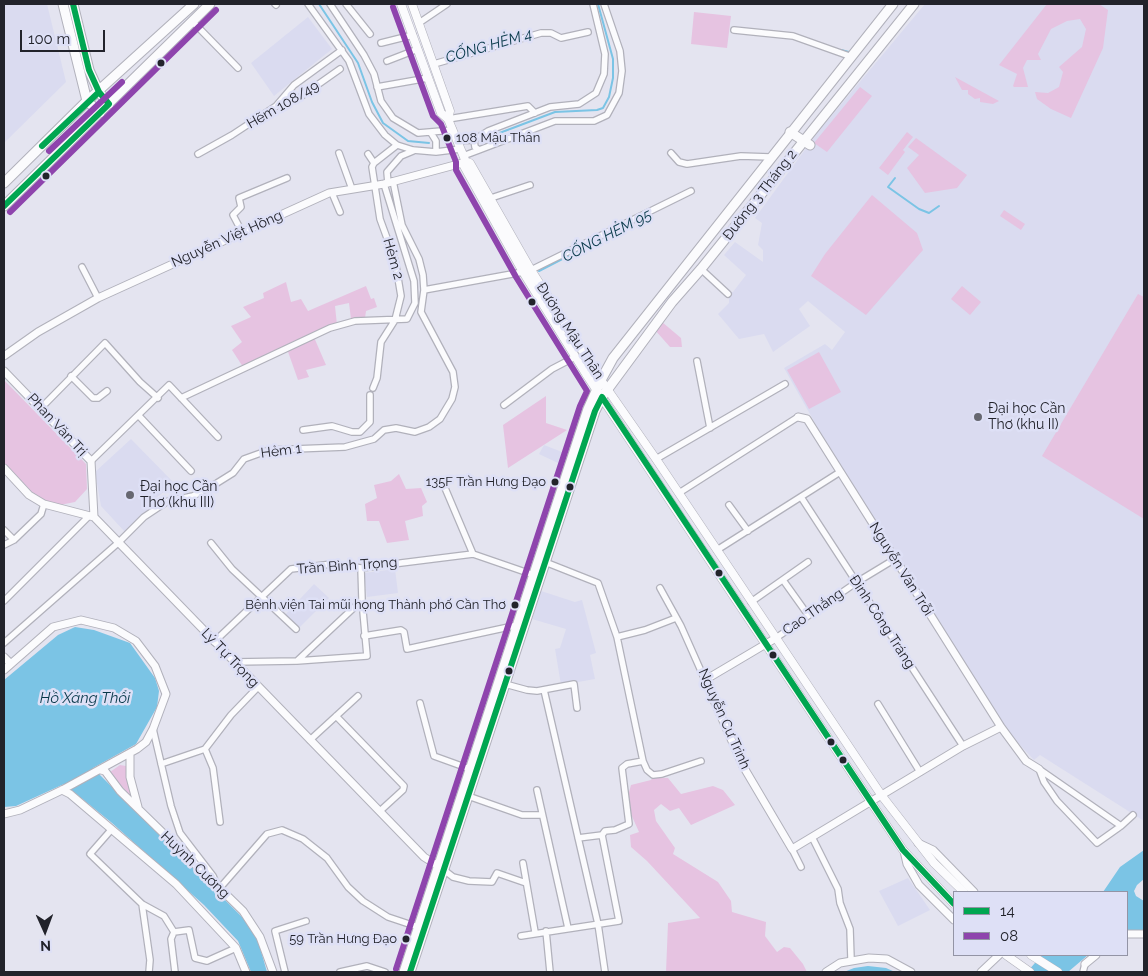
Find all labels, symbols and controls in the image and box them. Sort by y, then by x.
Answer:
scale bar [22,20,108,52]
water label: CỐNG HẺM 4 [444,25,534,67]
text: 100 m [28,30,70,48]
unlabelled marker [156,58,166,68]
street label: Hẽm 108/49 [244,78,322,132]
place label: 108 Mậu Thân [456,130,540,146]
marker: 108 Mậu Thân [442,133,452,143]
street label: Đường 3 Tháng 2 [719,146,801,244]
unlabelled marker [41,171,51,181]
water label: CỐNG HẺM 95 [559,206,655,266]
street label: Nguyễn Việt Hồng [169,207,285,271]
street label: Hẻm 2 [379,236,407,282]
street label: Đường Mậu Thân [533,280,607,382]
unlabelled marker [527,297,537,307]
street label: Phan Văn Trị [24,390,90,460]
place label: Đại học Cần Thơ (khu II) [988,401,1065,434]
marker: Đại học Cần Thơ (khu II) [972,411,984,423]
street label: Hẻm 1 [260,440,302,462]
place label: 135F Trần Hưng Đạo [426,474,546,490]
marker: 135F Trần Hưng Đạo [550,477,560,487]
place label: Đại học Cần Thơ (khu III) [140,479,217,512]
unlabelled marker [565,482,575,492]
marker: Đại học Cần Thơ (khu III) [124,489,136,501]
street label: Nguyễn Văn Trỗi [866,519,936,619]
street label: Trần Bình Trọng [296,554,398,578]
unlabelled marker [714,568,724,578]
street label: Đinh Công Tráng [846,572,918,672]
street label: Cao Thắng [779,585,847,639]
place label: Bệnh viện Tai mũi họng Thành phố Cần Thơ [245,597,506,613]
marker: Bệnh viện Tai mũi họng Thành phố Cần Thơ [510,600,520,610]
street label: Lý Tự Trọng [198,625,262,691]
unlabelled marker [768,650,778,660]
unlabelled marker [504,666,514,676]
street label: Nguyễn Cư Trinh [694,666,754,772]
water label: Hồ Xáng Thổi [40,689,130,707]
unlabelled marker [826,737,836,747]
unlabelled marker [838,755,848,765]
street label: Huỳnh Cương [157,828,233,902]
legend [953,891,1128,956]
text: 14 [1000,902,1015,920]
north arrow [20,906,70,956]
text: 08 [1000,927,1018,945]
place label: 59 Trần Hưng Đạo [289,931,397,947]
marker: 59 Trần Hưng Đạo [401,934,411,944]
text: N [40,938,51,954]

